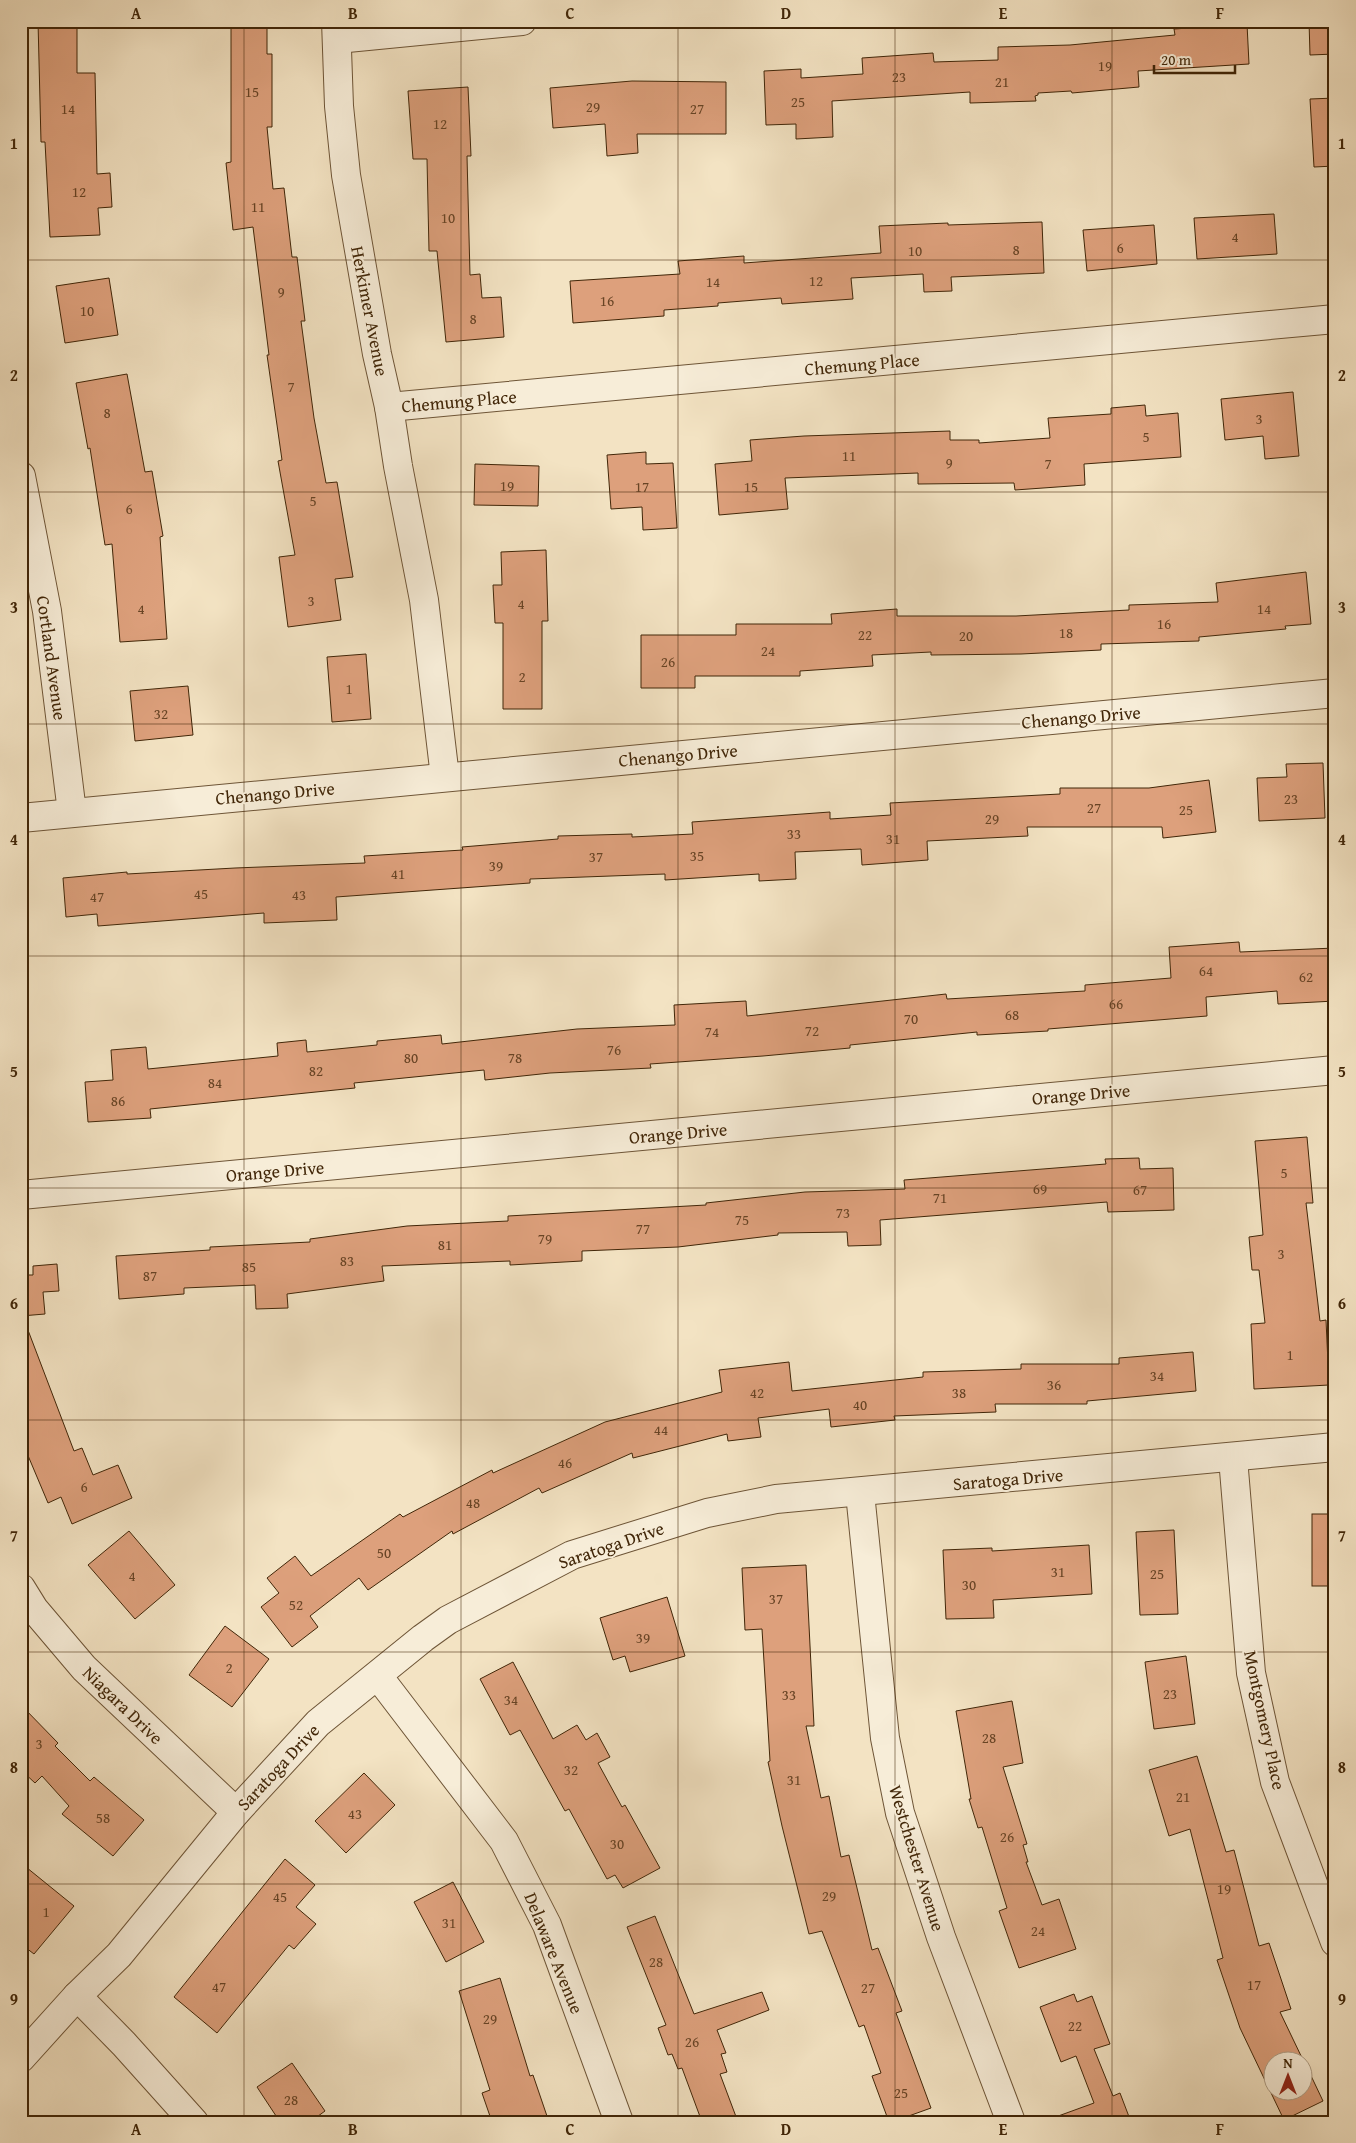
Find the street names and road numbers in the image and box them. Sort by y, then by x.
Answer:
street label: Herkimer Avenue [344,244,396,378]
street label: Chemung Place [803,346,921,382]
street label: Chemung Place [400,383,518,419]
street label: Cortland Avenue [30,594,74,722]
street label: Chenango Drive [1020,698,1142,736]
street label: Chenango Drive [617,736,739,774]
street label: Chenango Drive [214,774,336,812]
street label: Orange Drive [1031,1076,1131,1112]
street label: Orange Drive [628,1115,728,1151]
street label: Orange Drive [225,1153,325,1189]
street label: Saratoga Drive [952,1461,1064,1497]
street label: Saratoga Drive [554,1514,668,1576]
street label: Montgomery Place [1237,1648,1293,1792]
street label: Niagara Drive [77,1660,169,1750]
street label: Saratoga Drive [230,1717,326,1817]
street label: Westchester Avenue [882,1782,952,1934]
street label: Delaware Avenue [517,1888,591,2018]

